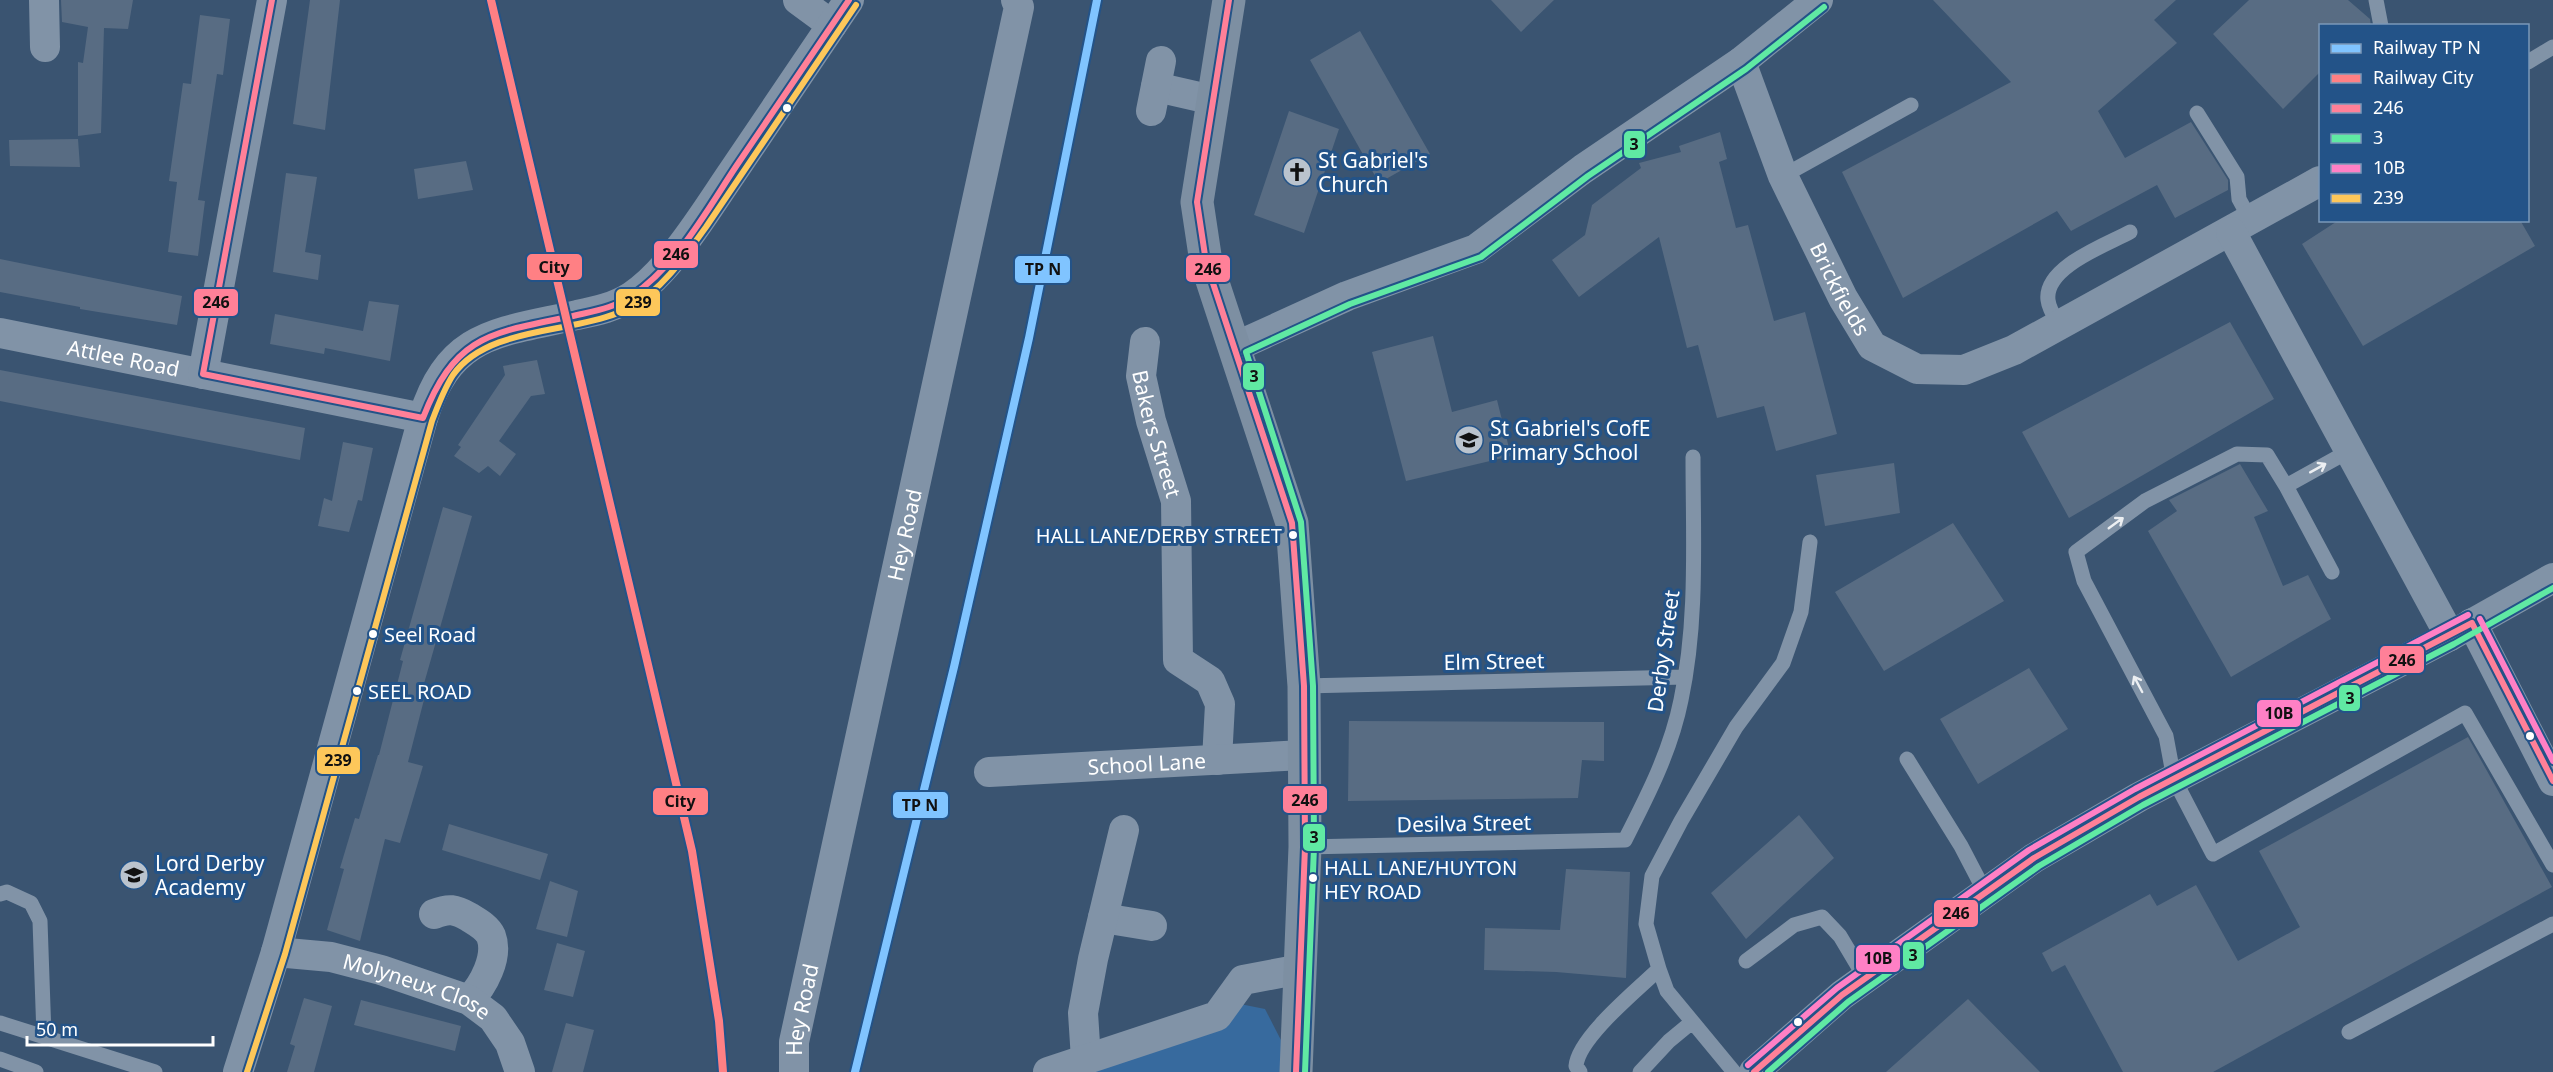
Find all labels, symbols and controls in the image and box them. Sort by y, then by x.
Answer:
legend [2319,24,2529,222]
text: Railway TP N [2373,35,2481,59]
text: Railway City [2373,65,2474,89]
text: 246 [2373,95,2404,119]
unlabelled marker [781,102,793,114]
text: 3 [2373,125,2383,149]
line badge: 3 [1623,130,1646,159]
text: 3 [1629,133,1639,155]
place label: St Gabriel's Church [1318,146,1428,198]
text: 10B [2373,155,2405,179]
church icon: St Gabriel's Church [1281,156,1313,188]
text: 239 [2373,185,2404,209]
street label: Brickfields [1804,238,1876,341]
line badge: 246 [653,240,699,269]
text: 246 [662,243,690,265]
line badge: City [526,253,583,281]
line badge: 246 [1185,254,1231,283]
line badge: TP N [1014,255,1071,284]
text: City [538,256,570,278]
text: TP N [1025,258,1061,280]
text: 246 [1194,258,1222,280]
line badge: 246 [193,288,239,317]
line badge: 239 [615,288,661,317]
text: 246 [202,291,230,313]
text: 239 [624,291,652,313]
street label: Attlee Road [65,333,182,383]
line badge: 3 [1242,362,1265,391]
text: 3 [1249,365,1259,387]
street label: Bakers Street [1126,367,1188,501]
place label: St Gabriel's CofE Primary School [1490,414,1650,466]
school or university icon: St Gabriel's CofE Primary School [1453,424,1485,456]
one-way arrow [2309,462,2326,474]
street label: Hey Road [881,486,928,584]
one-way arrow [2107,517,2123,529]
place label: HALL LANE/DERBY STREET [1036,522,1282,549]
marker: HALL LANE/DERBY STREET [1287,529,1299,541]
street label: Derby Street [1641,588,1685,714]
place label: Seel Road [384,621,476,648]
marker: Seel Road [367,628,379,640]
line badge: 246 [2379,645,2425,674]
street label: Elm Street [1443,646,1545,676]
text: 246 [2388,649,2416,671]
one-way arrow [2132,676,2144,693]
place label: SEEL ROAD [368,678,472,705]
line badge: 3 [2338,684,2361,712]
marker: SEEL ROAD [351,685,363,697]
text: 3 [2345,687,2355,709]
line badge: 10B [2256,699,2302,728]
text: 10B [2265,702,2293,724]
unlabelled marker [2524,730,2536,742]
line badge: 239 [316,746,361,775]
street label: School Lane [1087,746,1207,781]
text: 239 [324,749,352,771]
line badge: 246 [1282,785,1328,814]
line badge: City [652,787,709,816]
text: 246 [1291,789,1319,811]
text: City [664,790,696,812]
line badge: TP N [892,791,949,819]
text: TP N [902,794,938,816]
street label: Desilva Street [1396,808,1532,838]
line badge: 3 [1302,823,1326,852]
text: 3 [1309,826,1319,848]
place label: Lord Derby Academy [155,849,265,901]
place label: HALL LANE/HUYTON HEY ROAD [1324,854,1517,905]
school or university icon: Lord Derby Academy [118,859,150,891]
marker: HALL LANE/HUYTON HEY ROAD [1307,872,1319,884]
line badge: 246 [1933,899,1979,928]
text: 246 [1942,902,1970,924]
line badge: 3 [1902,941,1925,970]
line badge: 10B [1855,944,1901,973]
text: 3 [1908,944,1918,966]
street label: Molyneux Close [340,947,497,1026]
text: 10B [1864,947,1892,969]
street label: Hey Road [780,961,825,1056]
scale bar [27,1009,213,1047]
unlabelled marker [1792,1016,1804,1028]
text: 50 m [36,1017,78,1041]

